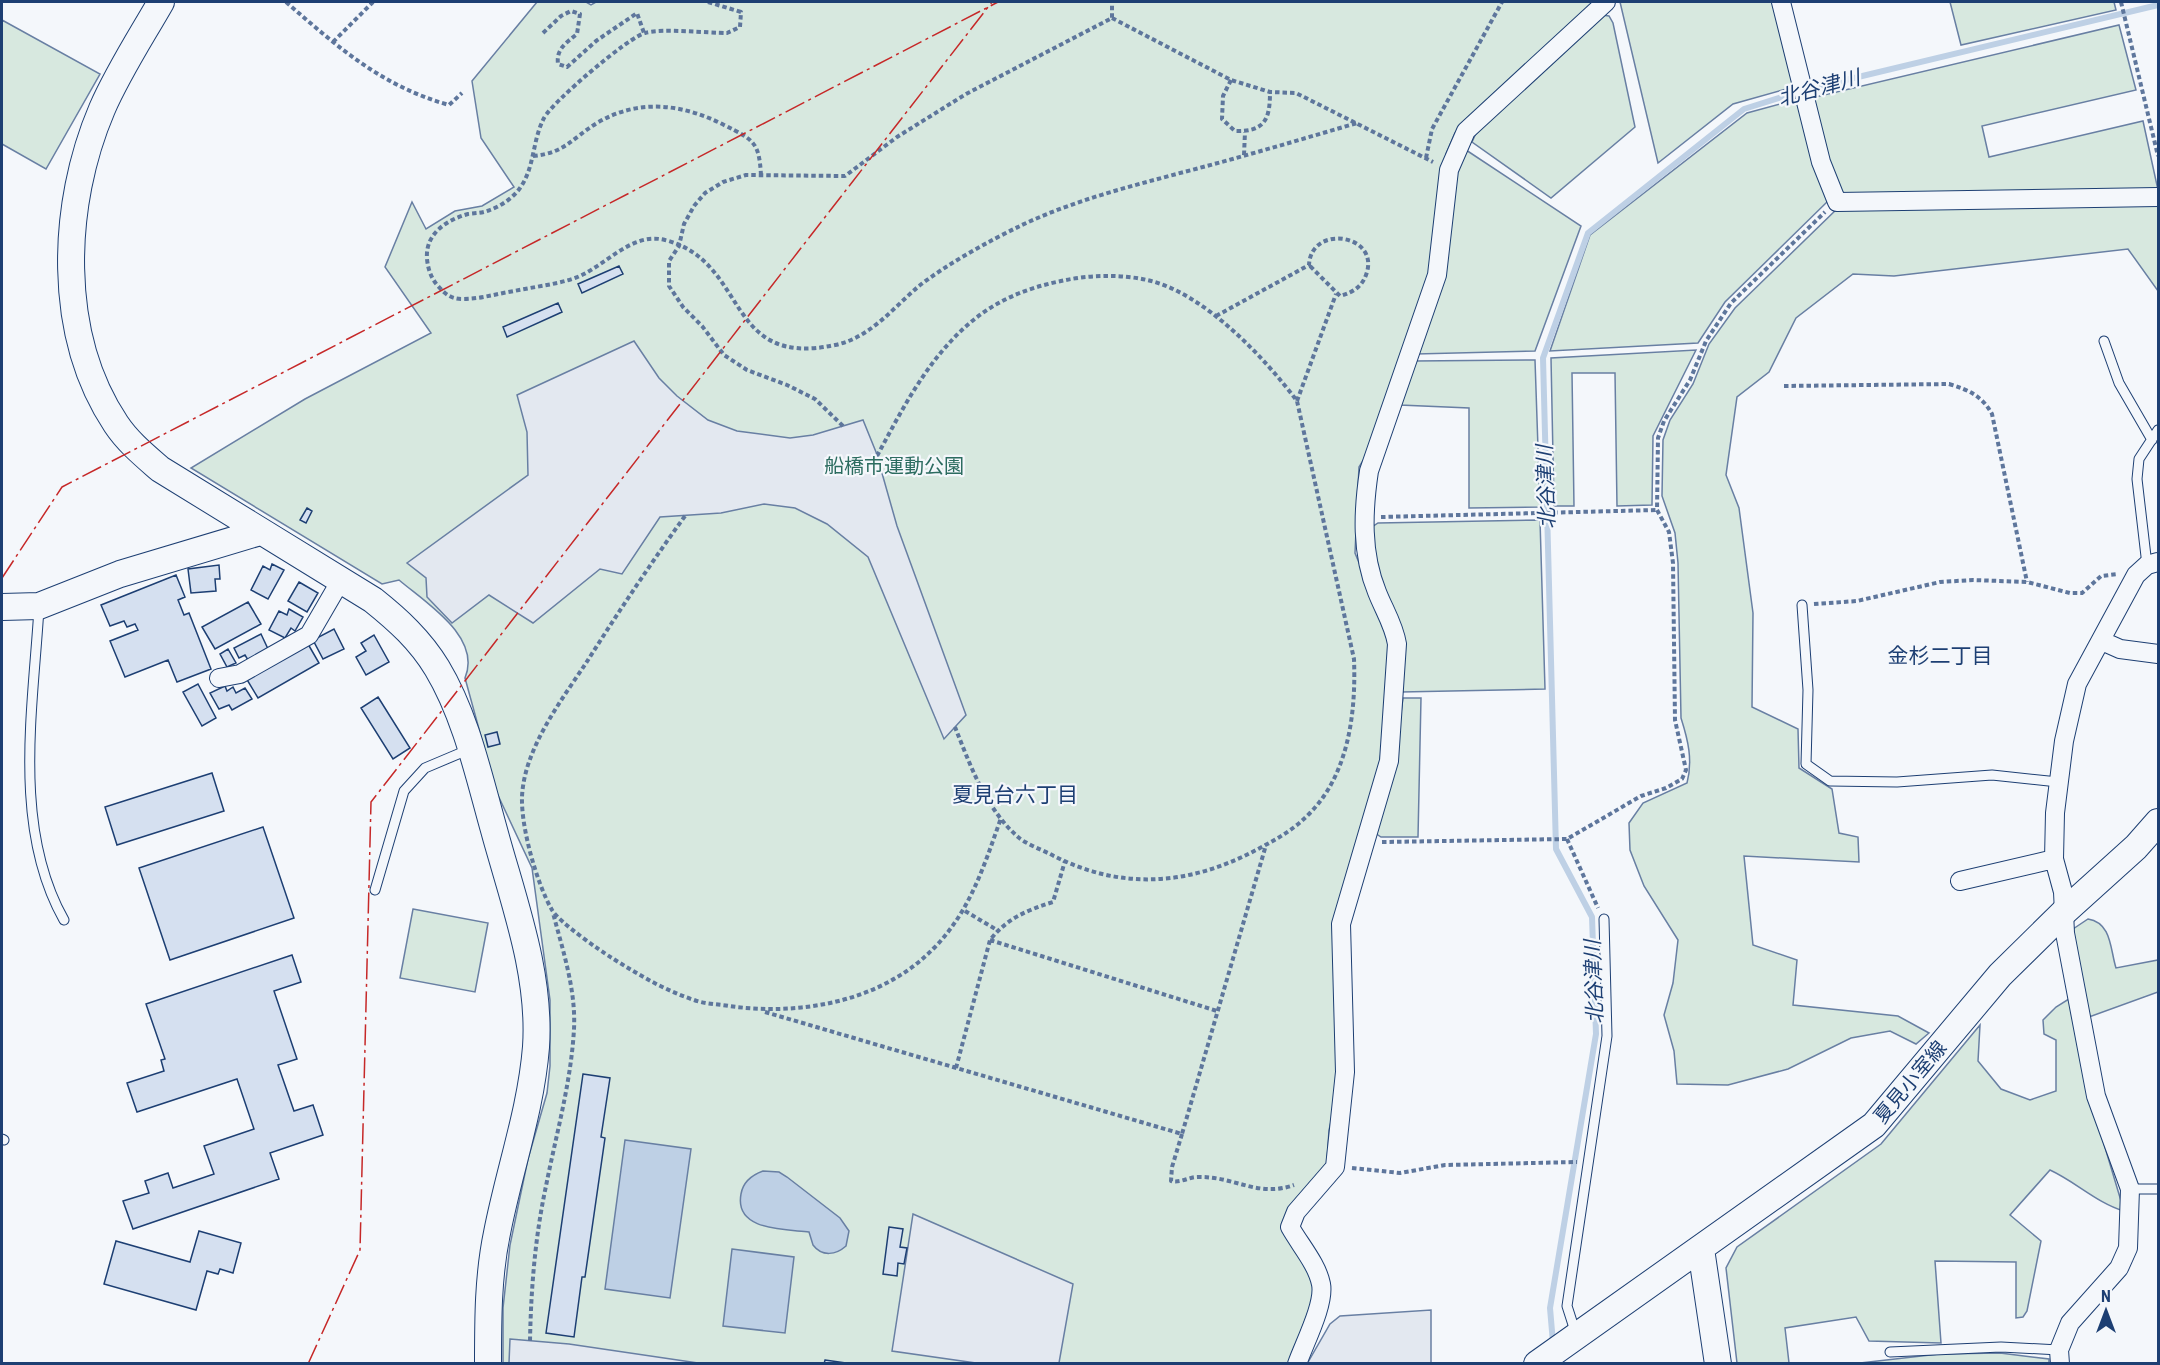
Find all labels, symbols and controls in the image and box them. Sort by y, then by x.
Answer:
water label: 北谷津川 [1775,65,1865,110]
water label: 北谷津川 [1532,443,1559,529]
park label: 船橋市運動公園 [824,454,964,478]
district label: 金杉二丁目 [1888,644,1993,668]
district label: 夏見台六丁目 [952,783,1078,807]
water label: 北谷津川 [1580,938,1607,1024]
street label: 夏見小室線 [1869,1036,1951,1128]
north arrow [2076,1281,2136,1341]
text: N [2101,1287,2111,1306]

